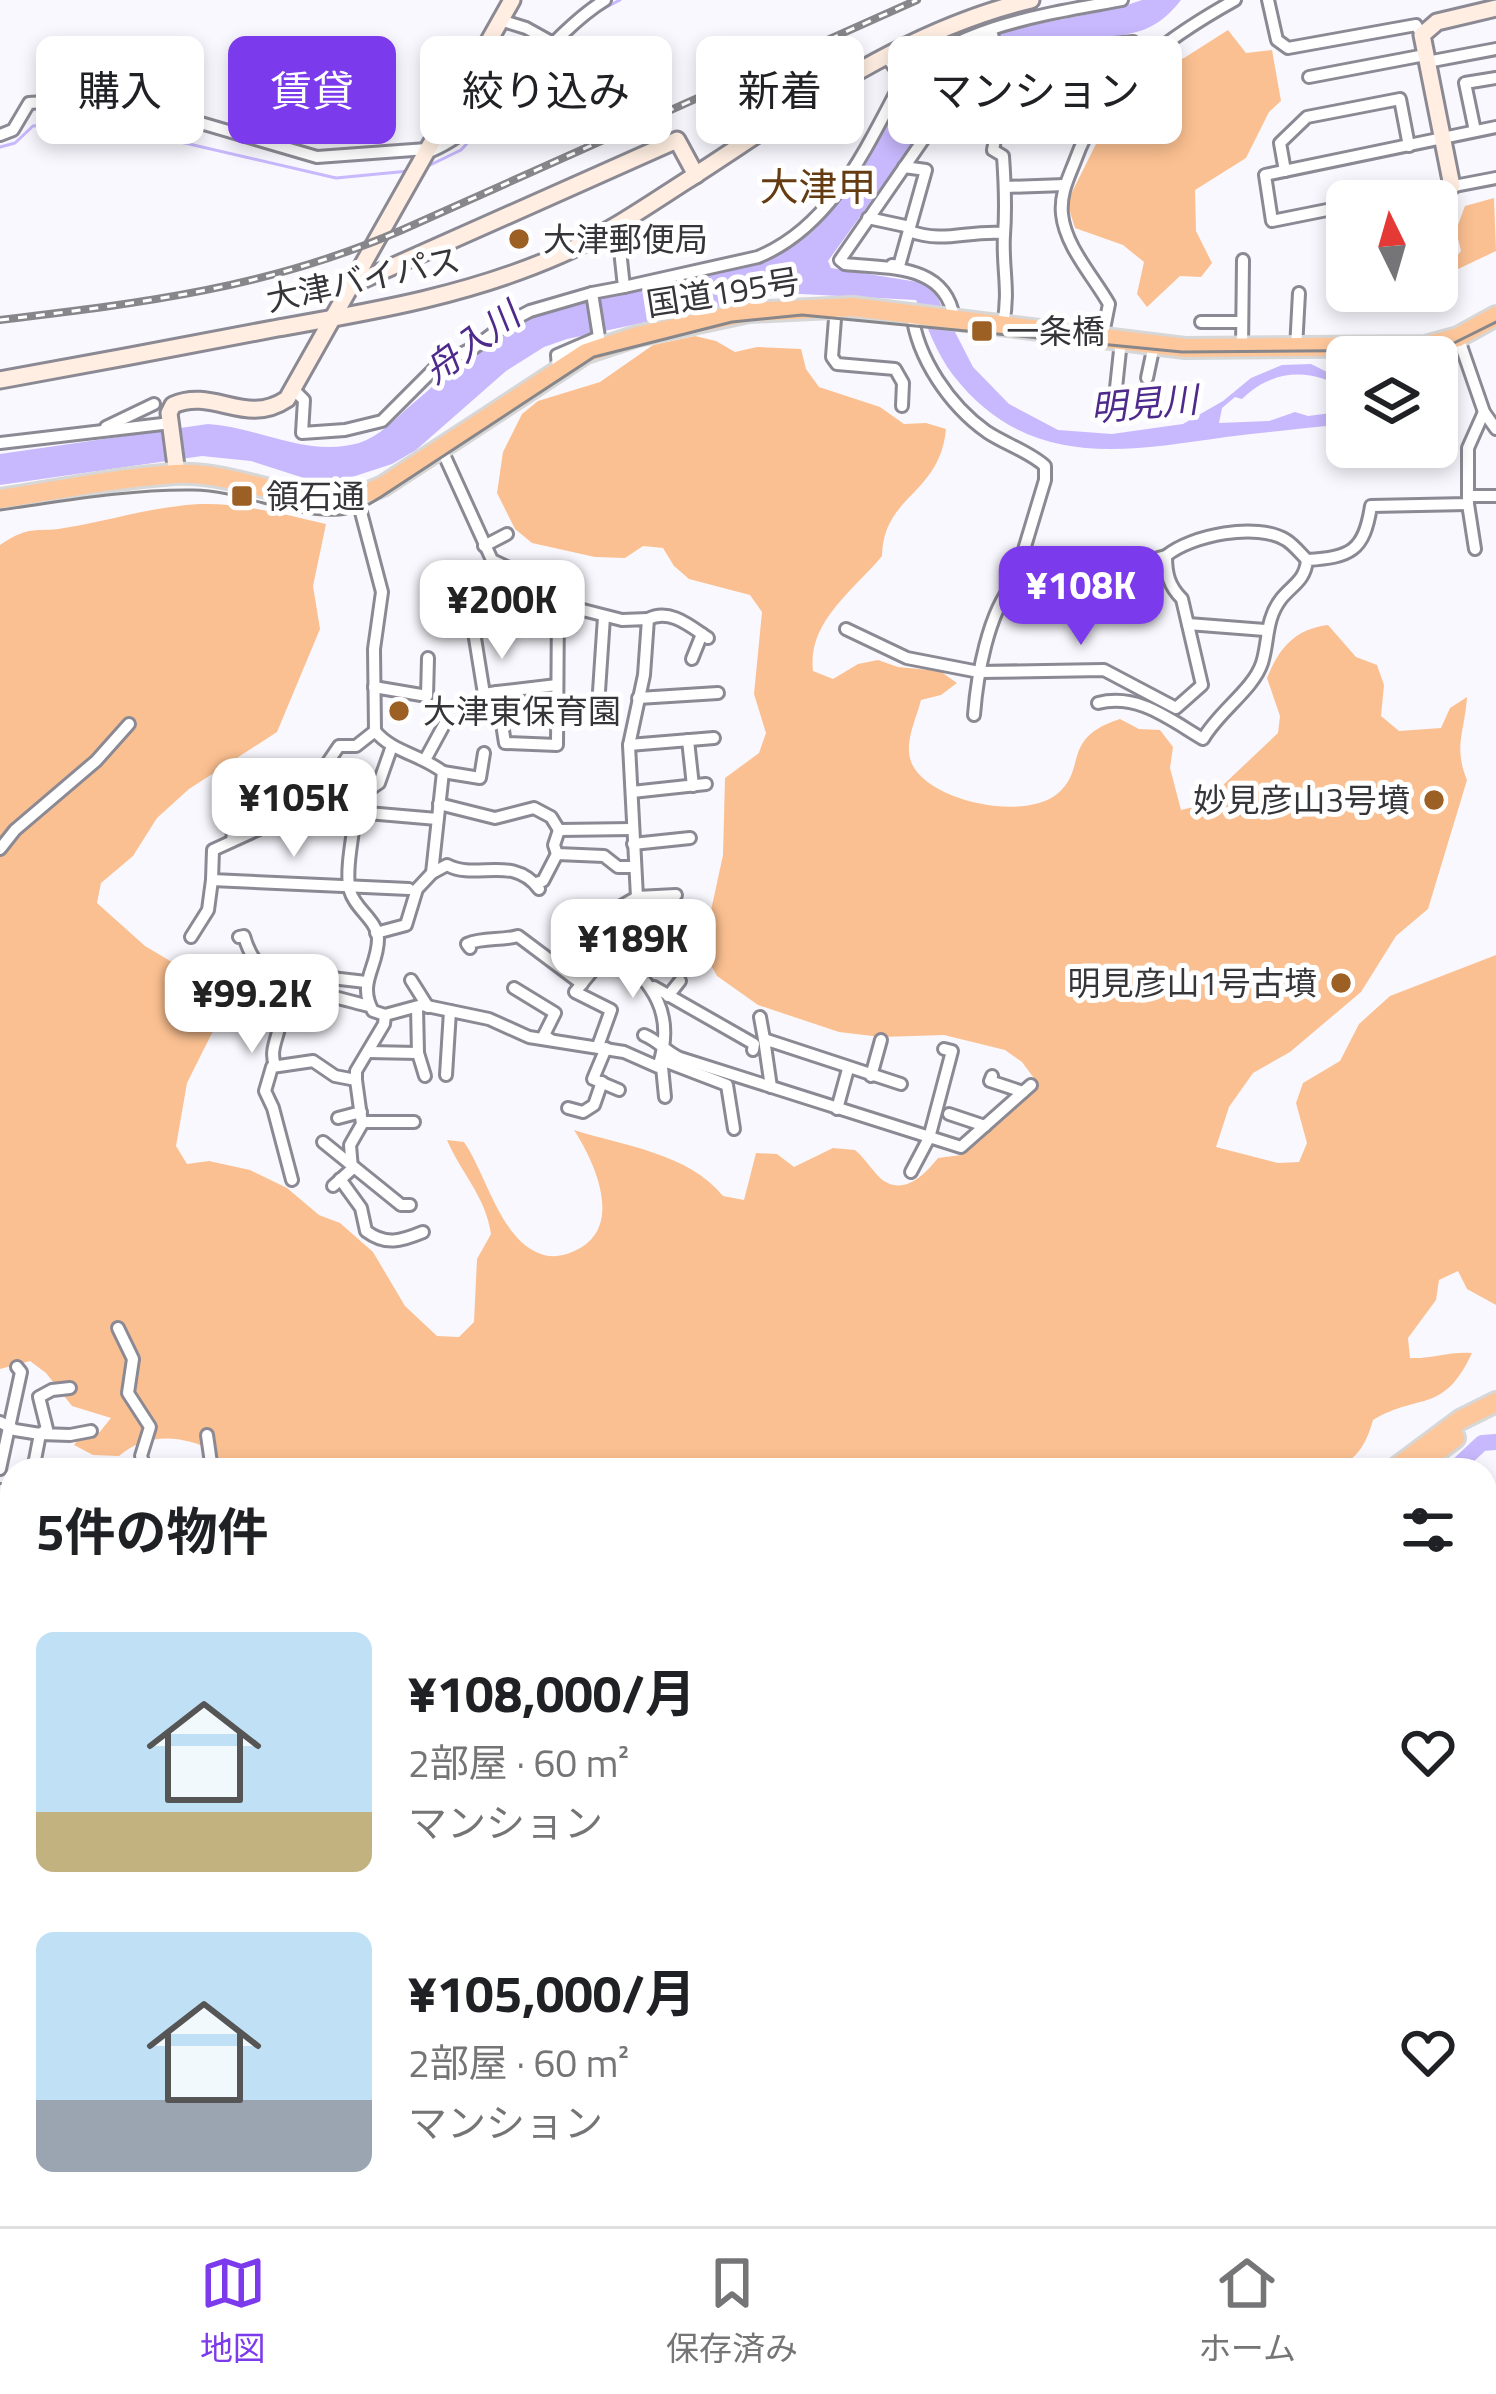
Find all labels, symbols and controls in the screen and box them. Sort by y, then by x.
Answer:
chip: 購入 [36,36,204,144]
chip: 賃貸 [228,36,396,144]
chip: 絞り込み [420,36,672,144]
chip: 新着 [696,36,864,144]
chip: マンション [888,36,1182,144]
district label: 大津甲 [759,157,877,216]
north arrow [1326,180,1458,312]
map controls [1326,180,1458,468]
place label: 大津郵便局 [543,214,708,264]
marker: 大津郵便局 [506,226,532,252]
street label: 大津バイパス [261,234,465,324]
street label: 国道195号 [643,255,803,329]
water label: 舟入川 [411,286,534,396]
place label: 一条橋 [1006,306,1105,356]
marker: 一条橋 [969,318,995,344]
button: layers [1326,336,1458,468]
water label: 明見川 [1088,371,1204,435]
place label: 領石通 [266,471,365,521]
marker: 領石通 [229,483,255,509]
pin: ¥108K [997,546,1165,648]
text: ¥108K [1026,555,1136,614]
pin: ¥200K [418,560,586,662]
text: ¥200K [447,569,557,628]
place label: 大津東保育園 [423,686,621,736]
marker: 大津東保育園 [386,698,412,724]
pin: ¥105K [210,758,378,860]
text: ¥105K [239,767,349,826]
place label: 妙見彦山3号墳 [1194,775,1410,825]
marker: 妙見彦山3号墳 [1421,787,1447,813]
pin: ¥189K [549,899,717,1001]
text: ¥189K [578,908,688,967]
pin: ¥99.2K [154,954,350,1056]
place label: 明見彦山1号古墳 [1068,958,1317,1008]
text: ¥99.2K [192,963,312,1022]
marker: 明見彦山1号古墳 [1328,970,1354,996]
text: 5件の物件 [36,1492,269,1570]
icon: filters [1395,1497,1461,1563]
text: ¥108,000/月 [408,1654,696,1732]
icon: home [132,1680,276,1824]
icon: heart [1395,1719,1461,1785]
text: 2部屋 · 60 m² [408,1733,629,1792]
text: マンション [408,1793,603,1852]
text: ¥105,000/月 [408,1954,696,2032]
icon: home [132,1980,276,2124]
icon: heart [1395,2019,1461,2085]
text: 2部屋 · 60 m² [408,2033,629,2092]
text: マンション [408,2093,603,2152]
tab: 地図 [200,2250,266,2373]
tab: 保存済み [666,2250,798,2373]
tab: ホーム [1198,2250,1296,2373]

